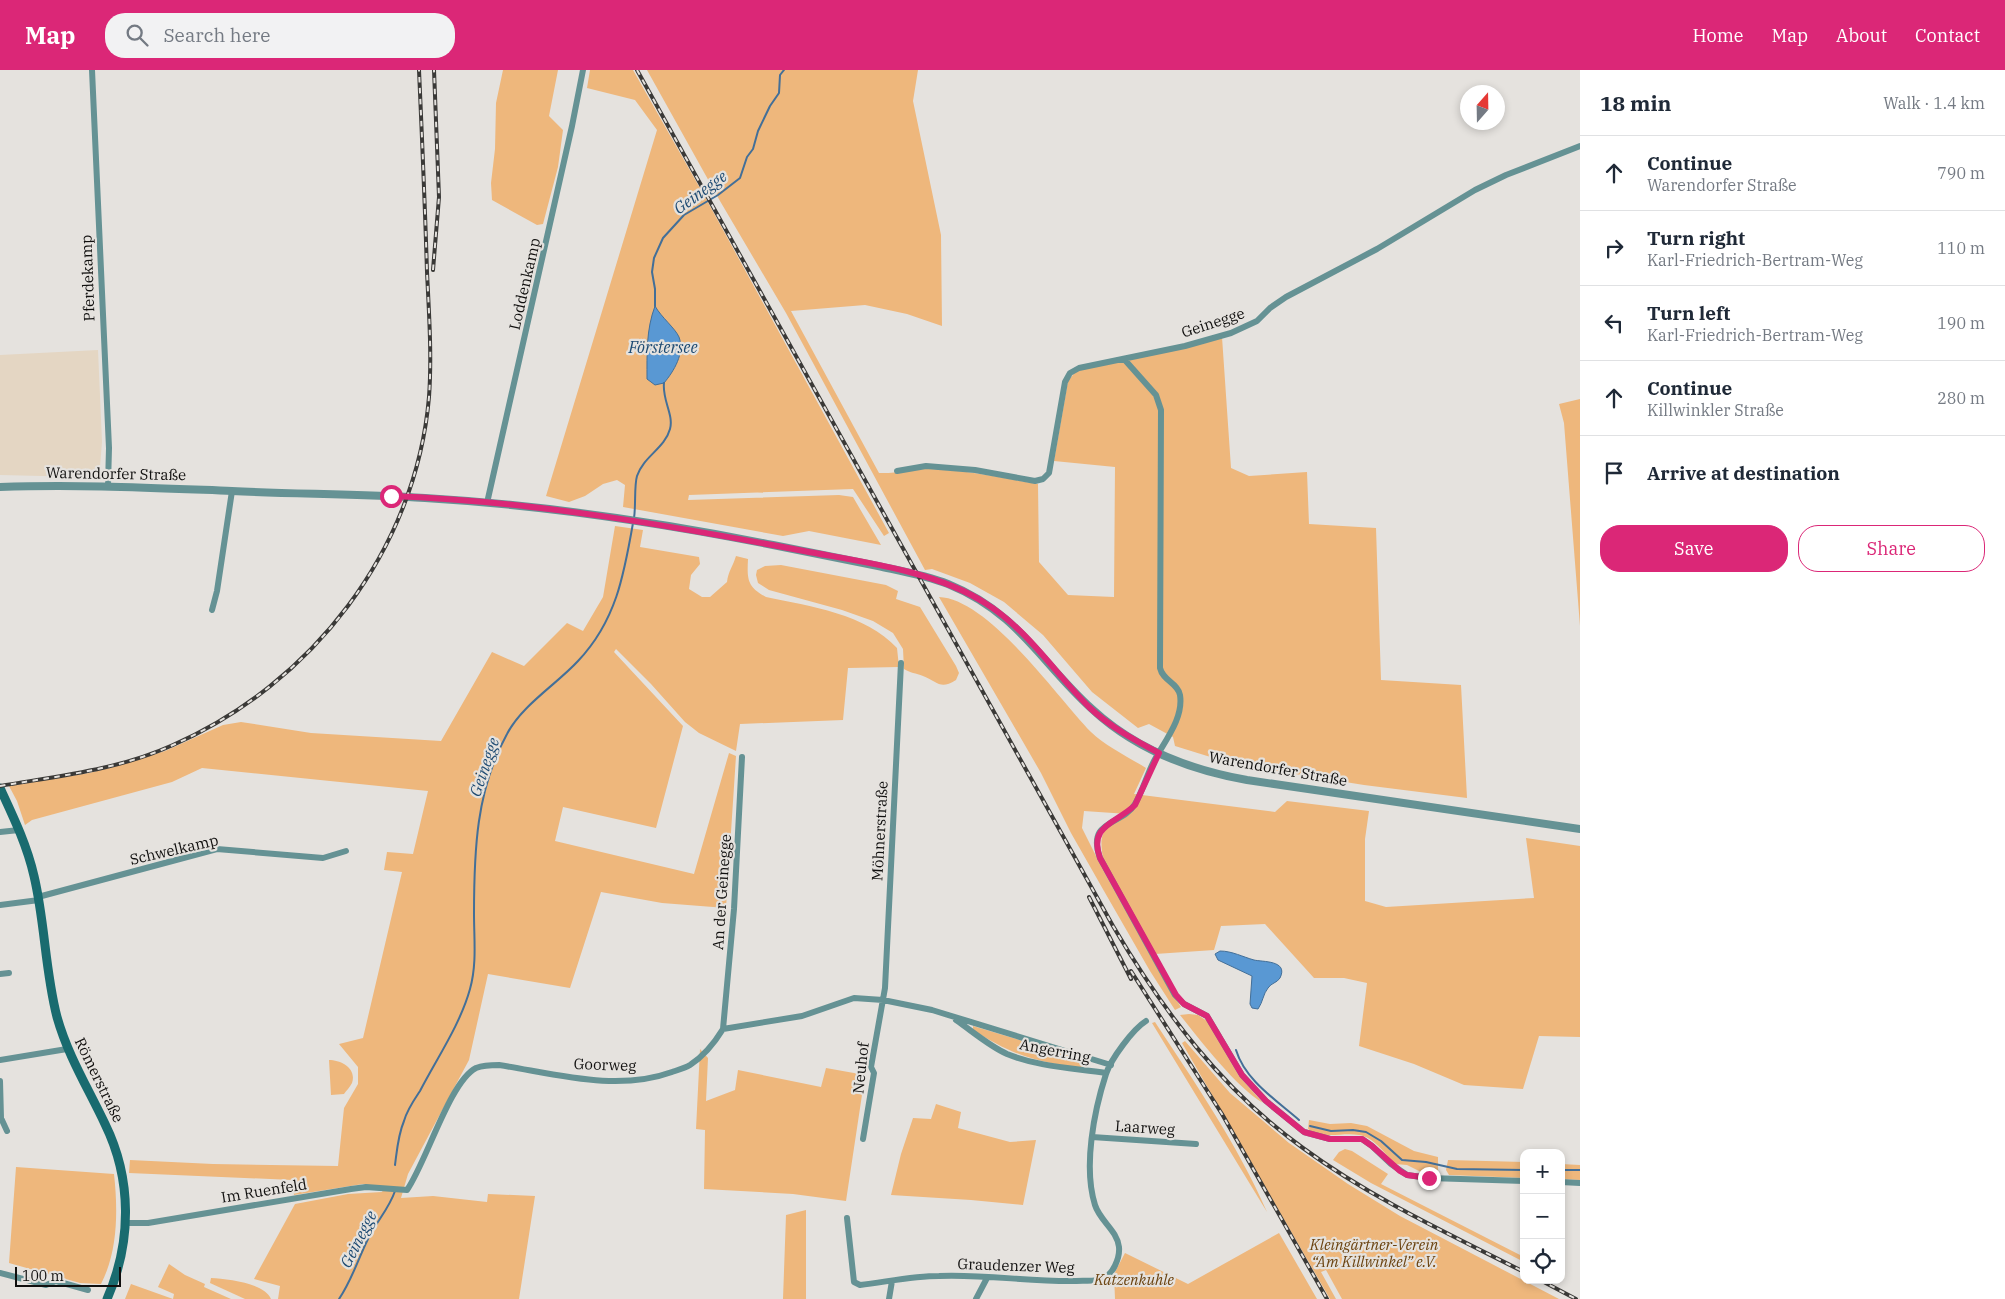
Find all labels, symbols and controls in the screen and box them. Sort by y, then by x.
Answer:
search box [105,13,455,58]
text: Map [25,19,75,51]
icon: search [123,21,151,49]
text: Search here [163,23,270,47]
text: Home [1692,24,1744,47]
text: Map [1772,24,1808,47]
text: About [1836,24,1887,47]
text: Contact [1915,24,1980,47]
north arrow [1460,85,1505,130]
text: 18 min [1600,89,1671,117]
text: Walk · 1.4 km [1883,93,1985,113]
text: Continue [1647,151,1732,175]
icon: ahead [1600,159,1628,187]
text: 790 m [1937,163,1985,183]
water label: Geinegge [669,166,731,218]
text: Warendorfer Straße [1647,175,1797,195]
text: Turn right [1647,226,1745,250]
street label: Pferdekamp [76,234,99,322]
icon: right [1600,234,1628,262]
street label: Loddenkamp [505,236,544,332]
text: 110 m [1937,238,1985,258]
text: Karl-Friedrich-Bertram-Weg [1647,250,1863,270]
text: Turn left [1647,301,1730,325]
street label: Geinegge [1179,303,1247,342]
icon: left [1600,309,1628,337]
text: 190 m [1937,313,1985,333]
text: Karl-Friedrich-Bertram-Weg [1647,325,1863,345]
water label: Förstersee [627,337,698,357]
text: Continue [1647,376,1732,400]
icon: ahead [1600,384,1628,412]
text: 280 m [1937,388,1985,408]
text: Killwinkler Straße [1647,400,1784,420]
icon: arrive [1600,459,1628,487]
text: Arrive at destination [1647,461,1840,485]
street label: Warendorfer Straße [46,463,186,484]
route start [380,485,403,508]
button: Save [1600,525,1788,572]
button: Share [1798,525,1985,572]
water label: Geinegge [465,735,503,799]
street label: Warendorfer Straße [1207,747,1349,790]
street label: Möhnerstraße [867,780,892,881]
street label: Schwelkamp [128,830,220,869]
street label: An der Geinegge [708,833,735,951]
street label: Römerstraße [71,1034,128,1125]
street label: Angerring [1018,1034,1092,1067]
street label: Neuhof [848,1040,873,1095]
street label: Goorweg [573,1054,637,1075]
street label: Laarweg [1114,1116,1176,1139]
map controls [1520,1149,1565,1284]
button: + [1520,1149,1565,1194]
route end [1418,1167,1441,1190]
street label: Im Ruenfeld [220,1174,308,1207]
button: − [1520,1194,1565,1239]
water label: Geinegge [335,1207,381,1271]
park label: Kleingärtner-Verein “Am Killwinkel” e.V. [1309,1235,1439,1271]
button: locate [1520,1239,1565,1284]
street label: Graudenzer Weg [957,1254,1075,1277]
scale bar [15,1264,121,1287]
text: 100 m [22,1267,64,1285]
park label: Katzenkuhle [1093,1270,1174,1289]

